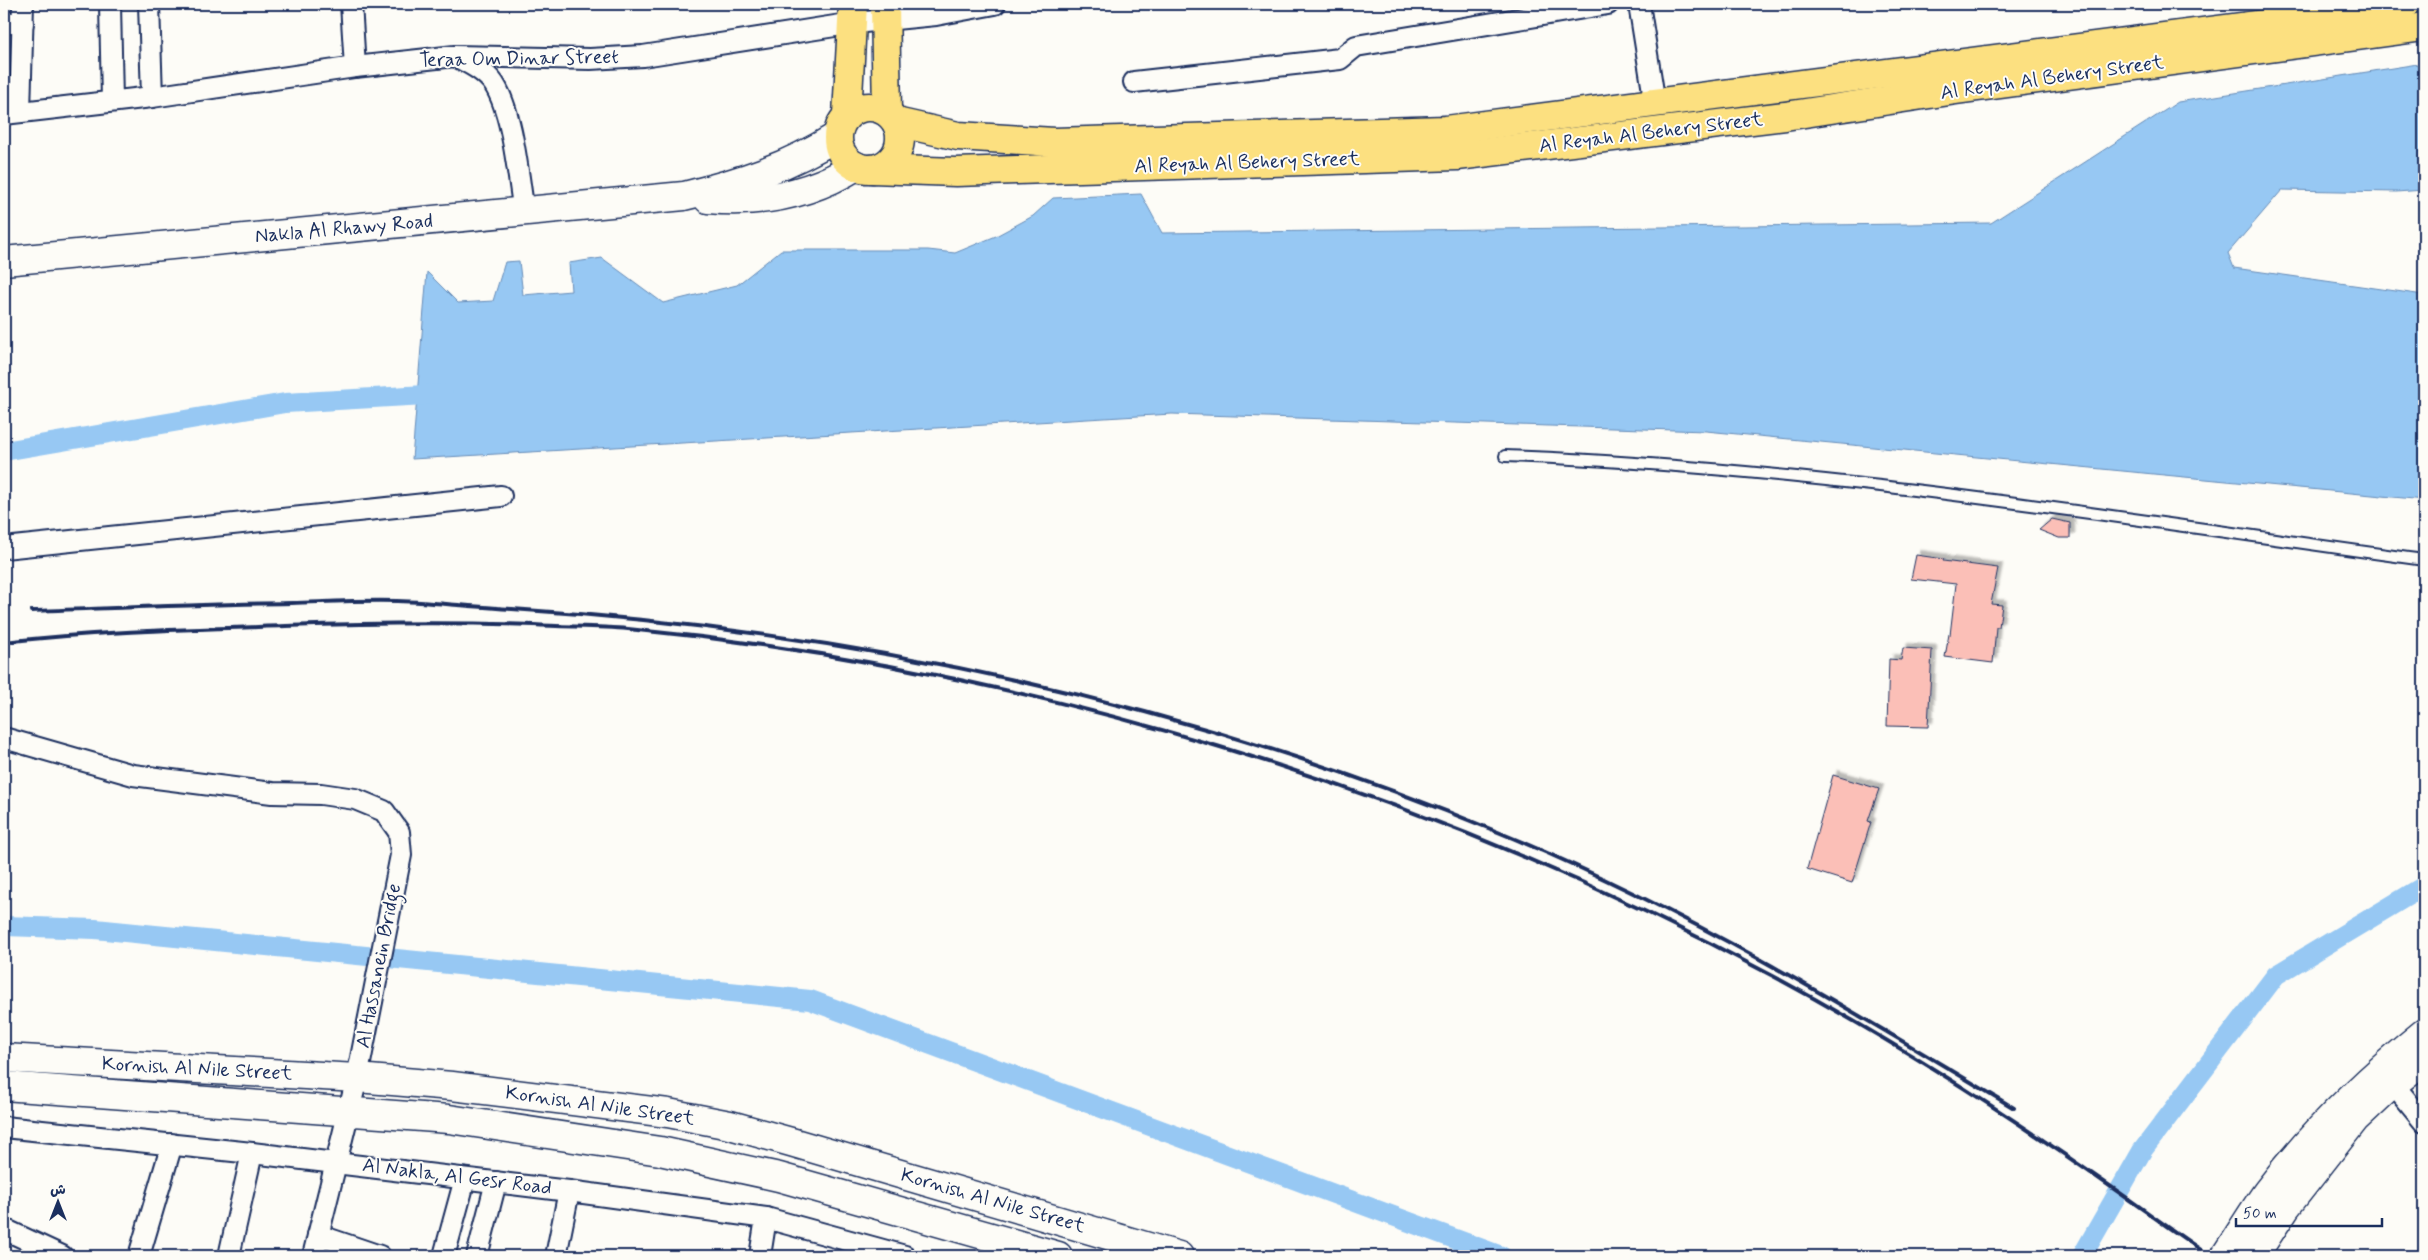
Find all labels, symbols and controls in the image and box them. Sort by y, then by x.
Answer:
street label: Teraa Om Dinar Street [419,44,619,74]
street label: Al Reyah Al Behery Street [1939,49,2166,107]
street label: Al Reyah Al Behery Street [1537,106,1765,160]
street label: Al Reyah Al Behery Street [1134,146,1360,180]
street label: Nakla Al Rhawy Road [254,208,434,250]
street label: Al Hassanein Bridge [350,881,410,1051]
street label: Kornish Al Nile Street [101,1051,293,1087]
street label: Kornish Al Nile Street [504,1079,697,1133]
street label: Al Nakla, Al Gesr Road [361,1152,553,1202]
street label: Kornish Al Nile Street [898,1162,1089,1240]
north arrow [32,1178,82,1228]
text: ش [50,1181,66,1199]
scale bar [2236,1195,2382,1227]
text: 50 m [2243,1204,2277,1224]

